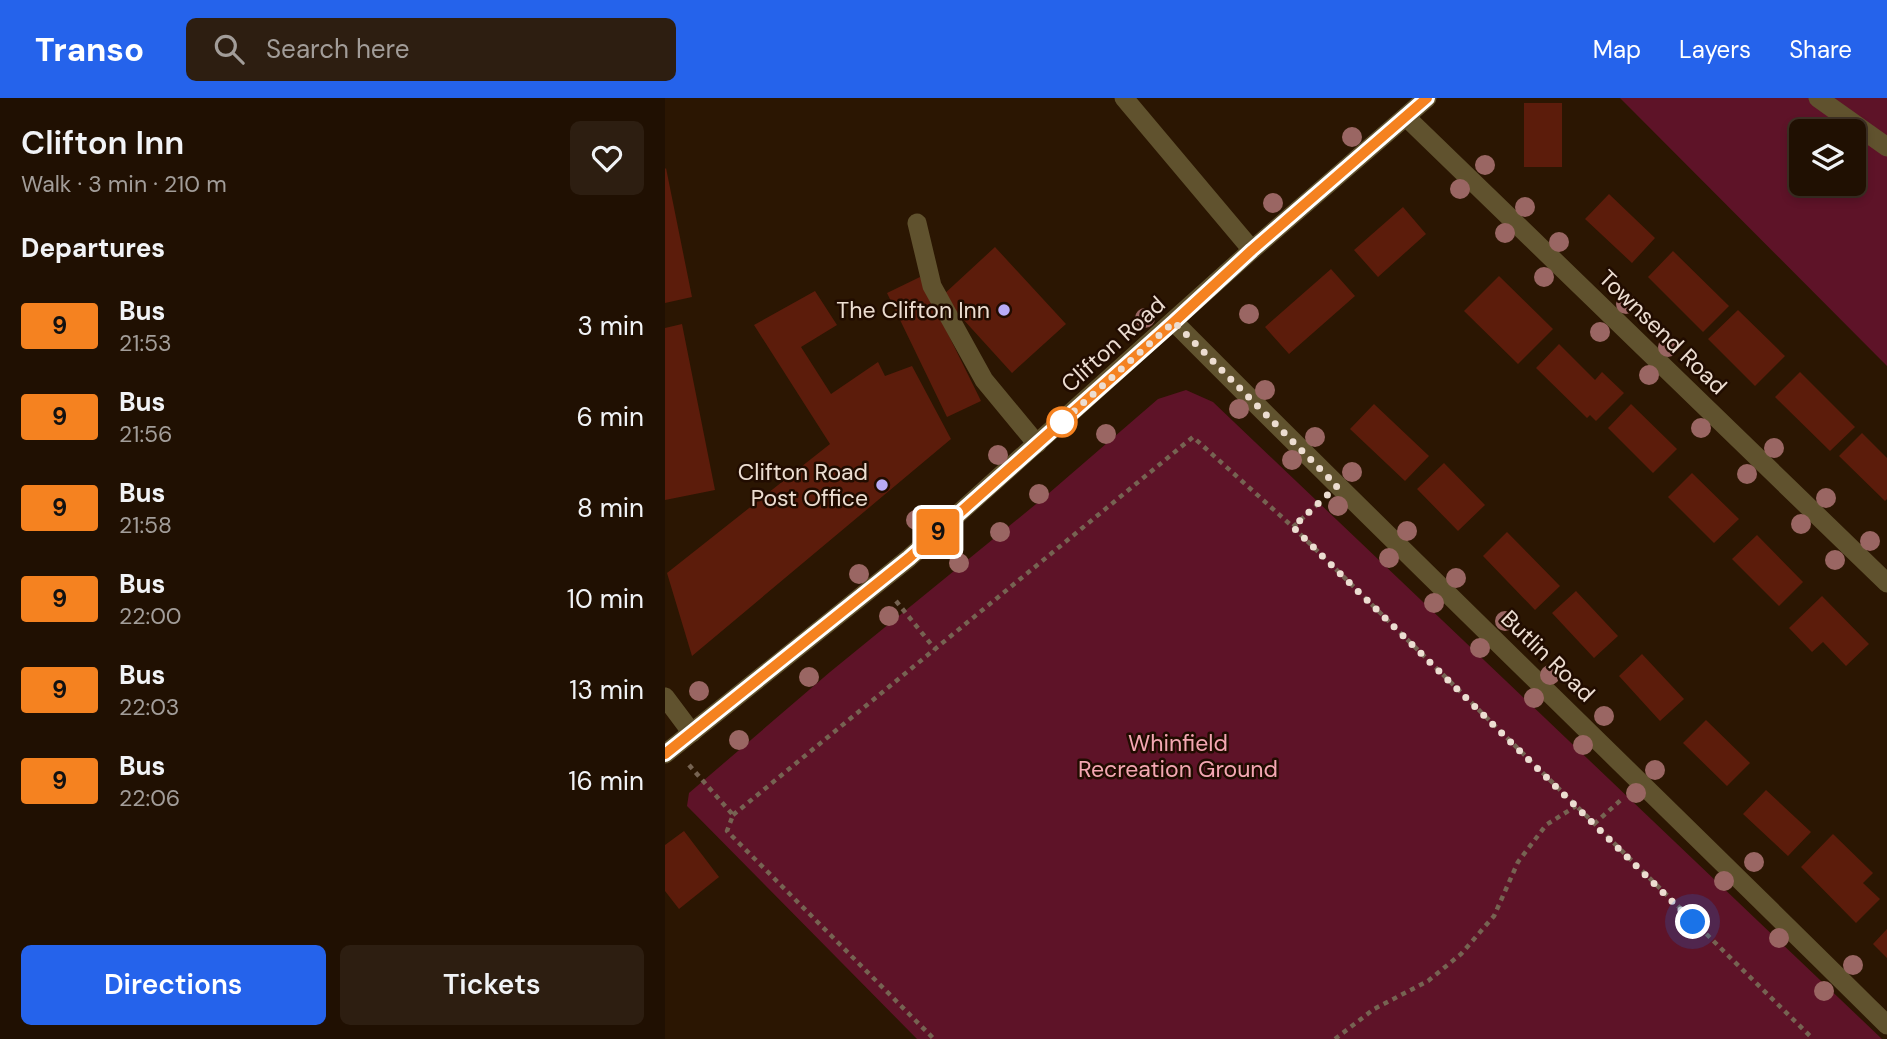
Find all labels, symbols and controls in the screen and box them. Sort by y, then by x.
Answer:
search box [186,18,676,81]
text: Transo [35,28,144,71]
icon: search [210,30,248,68]
text: Search here [266,32,410,66]
text: Map [1593,34,1641,65]
text: Layers [1679,34,1751,65]
text: Share [1789,34,1852,65]
map controls [1789,119,1866,196]
button: layers [1789,119,1866,196]
text: Clifton Inn [21,121,184,164]
button: heart [570,121,644,195]
text: Walk · 3 min · 210 m [21,169,227,199]
text: Departures [21,231,165,265]
street label: Townsend Road [1593,263,1733,401]
street label: Clifton Road [1055,289,1171,399]
text: Bus [119,294,165,328]
place label: The Clifton Inn [836,295,990,325]
marker: The Clifton Inn [996,302,1012,318]
text: 3 min [577,309,644,343]
text: 9 [52,310,67,341]
text: 21:53 [119,328,172,358]
text: Bus [119,385,165,419]
text: 6 min [576,400,644,434]
text: 9 [52,401,67,432]
unlabelled marker [1047,407,1077,437]
text: 21:56 [119,419,173,449]
place label: Clifton Road Post Office [738,457,868,513]
text: Bus [119,476,165,510]
marker: Clifton Road Post Office [874,477,890,493]
text: 8 min [577,491,644,525]
text: 9 [52,492,67,523]
line badge: 9 [915,509,961,555]
text: 21:58 [119,510,172,540]
text: 9 [930,516,946,547]
text: Bus [119,567,165,601]
text: 10 min [567,582,644,616]
text: 9 [52,583,67,614]
text: 22:00 [119,601,182,631]
street label: Butlin Road [1495,604,1601,708]
text: Bus [119,658,165,692]
text: 13 min [569,673,644,707]
text: 9 [52,674,67,705]
text: 22:03 [119,692,179,722]
park label: Whinfield Recreation Ground [1078,728,1278,784]
text: Bus [119,749,165,783]
text: 16 min [568,764,644,798]
text: 9 [52,765,67,796]
text: 22:06 [119,783,180,813]
your location [1675,904,1710,939]
button: Directions [21,945,326,1025]
button: Tickets [340,945,644,1025]

